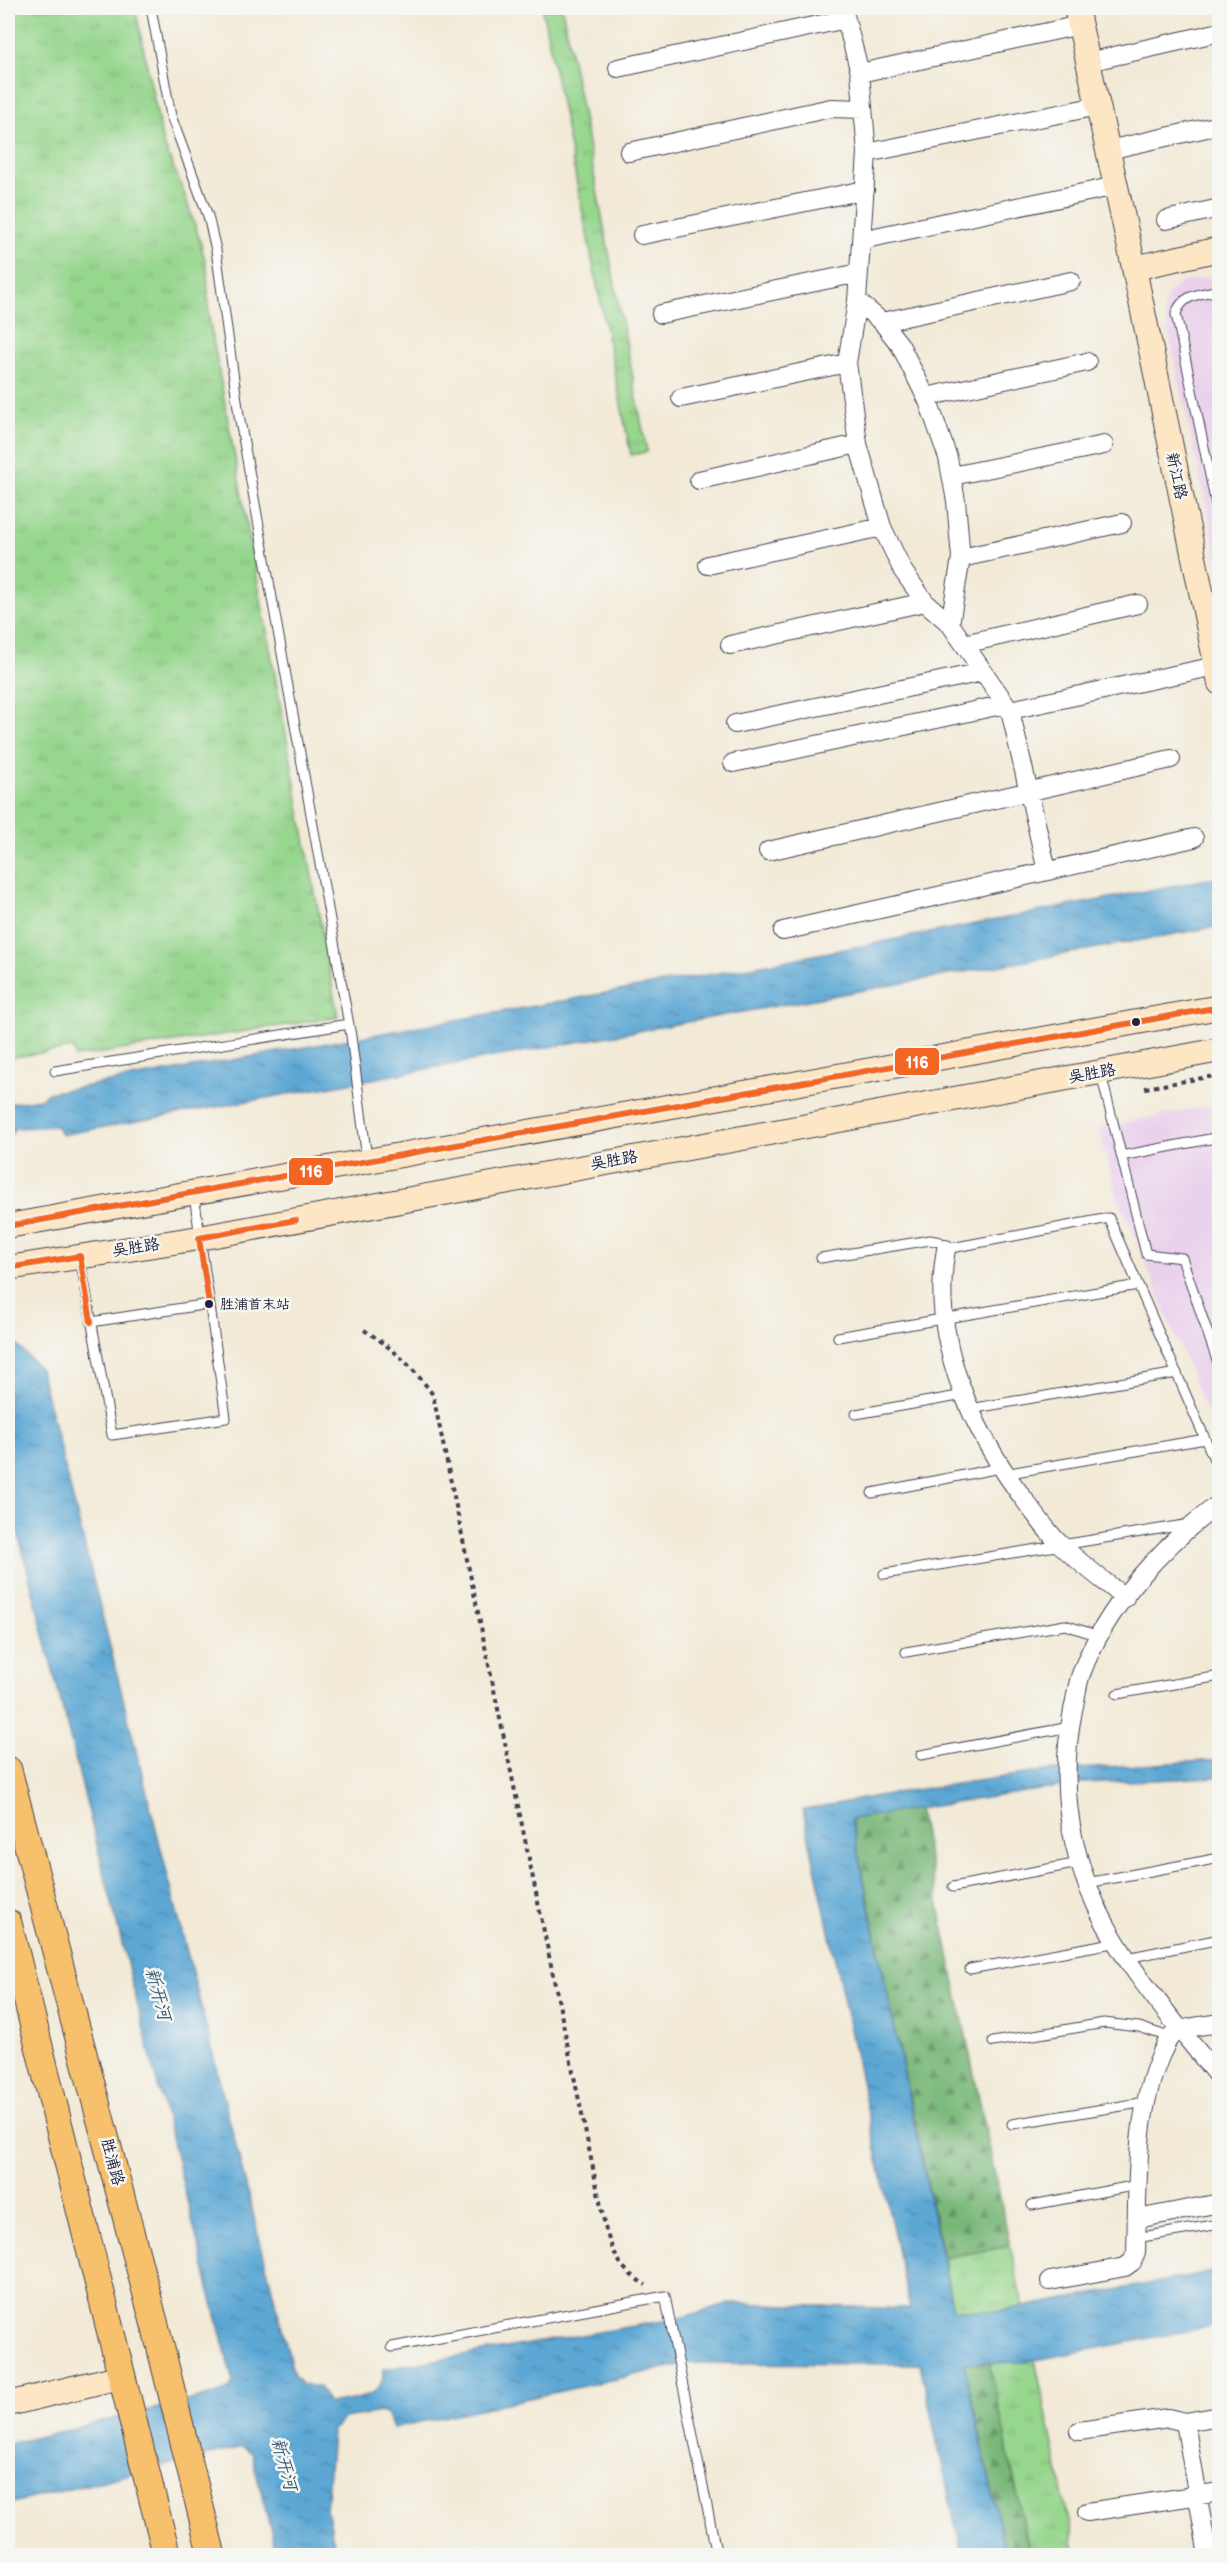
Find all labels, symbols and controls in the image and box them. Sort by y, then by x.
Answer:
street label: 新江路 [1162,451,1190,501]
unlabelled marker [1130,1016,1142,1028]
line badge: 116 [894,1047,940,1076]
text: 116 [905,1054,929,1073]
street label: 吴胜路 [1067,1060,1117,1088]
street label: 吴胜路 [589,1147,639,1175]
line badge: 116 [288,1157,334,1186]
text: 116 [299,1163,323,1182]
street label: 吴胜路 [111,1235,161,1261]
place label: 胜浦首末站 [220,1296,290,1313]
marker: 胜浦首末站 [203,1298,215,1310]
water label: 新开河 [141,1965,176,2026]
street label: 胜浦路 [97,2136,127,2188]
water label: 新开河 [267,2435,302,2496]

